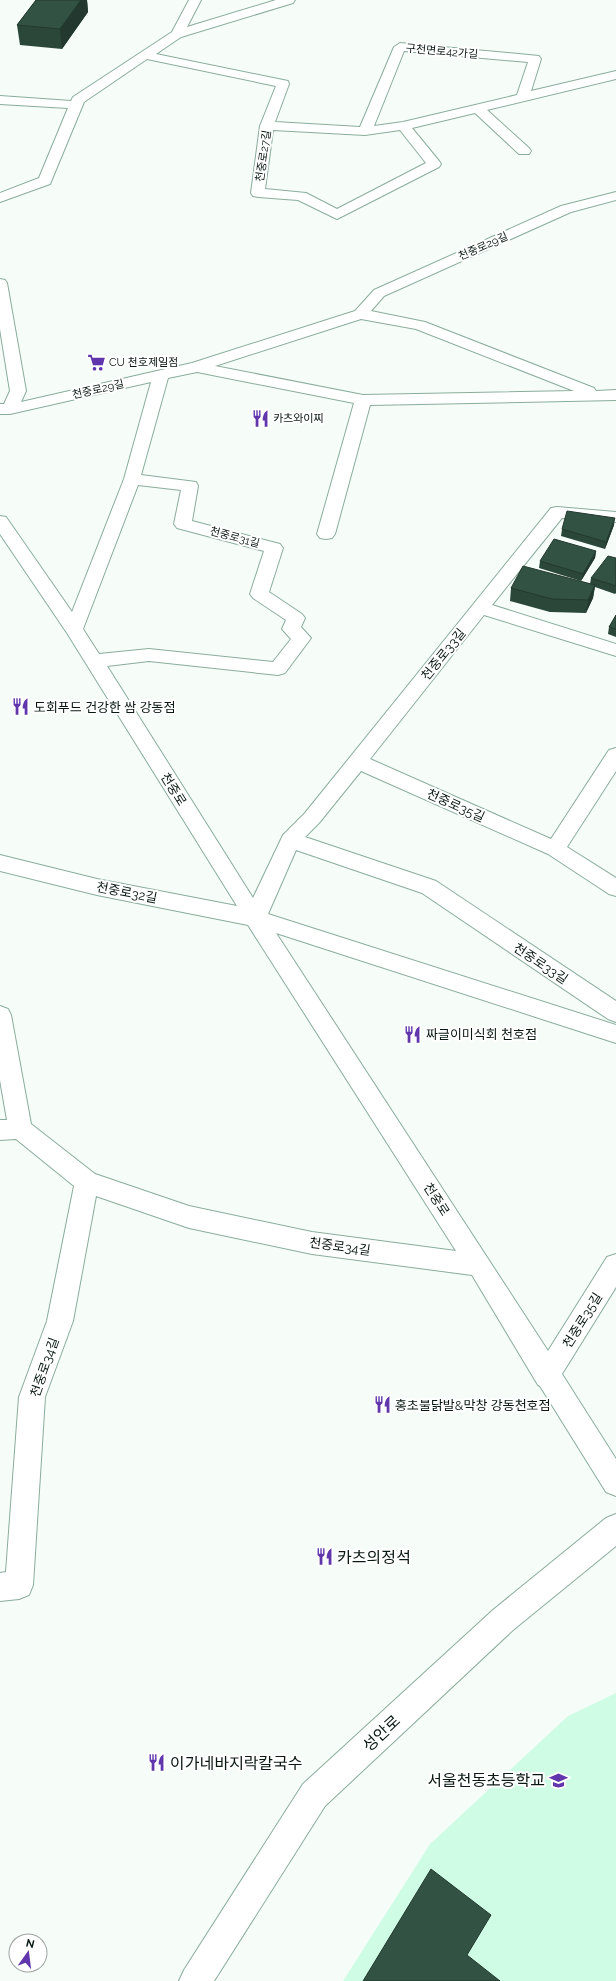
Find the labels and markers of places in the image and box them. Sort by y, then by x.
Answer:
supermarket icon: CU 천호제일점 [86,352,106,372]
place label: CU 천호제일점 [109,356,178,369]
restaurant icon: 카츠와이찌 [250,408,270,428]
place label: 카츠와이찌 [273,412,324,425]
restaurant icon: 도회푸드 건강한 쌈 강동점 [11,697,31,717]
place label: 도회푸드 건강한 쌈 강동점 [34,700,176,715]
restaurant icon: 짜글이미식회 천호점 [403,1024,423,1044]
place label: 짜글이미식회 천호점 [426,1027,537,1042]
restaurant icon: 홍초불닭발&막창 강동천호점 [372,1395,392,1415]
place label: 홍초불닭발&막창 강동천호점 [395,1398,551,1413]
restaurant icon: 카츠의정석 [314,1547,334,1567]
place label: 카츠의정석 [337,1548,411,1567]
restaurant icon: 이가네바지락칼국수 [147,1753,167,1773]
place label: 이가네바지락칼국수 [170,1754,302,1773]
school or university icon: 서울천동초등학교 [548,1770,568,1790]
place label: 서울천동초등학교 [427,1771,545,1790]

